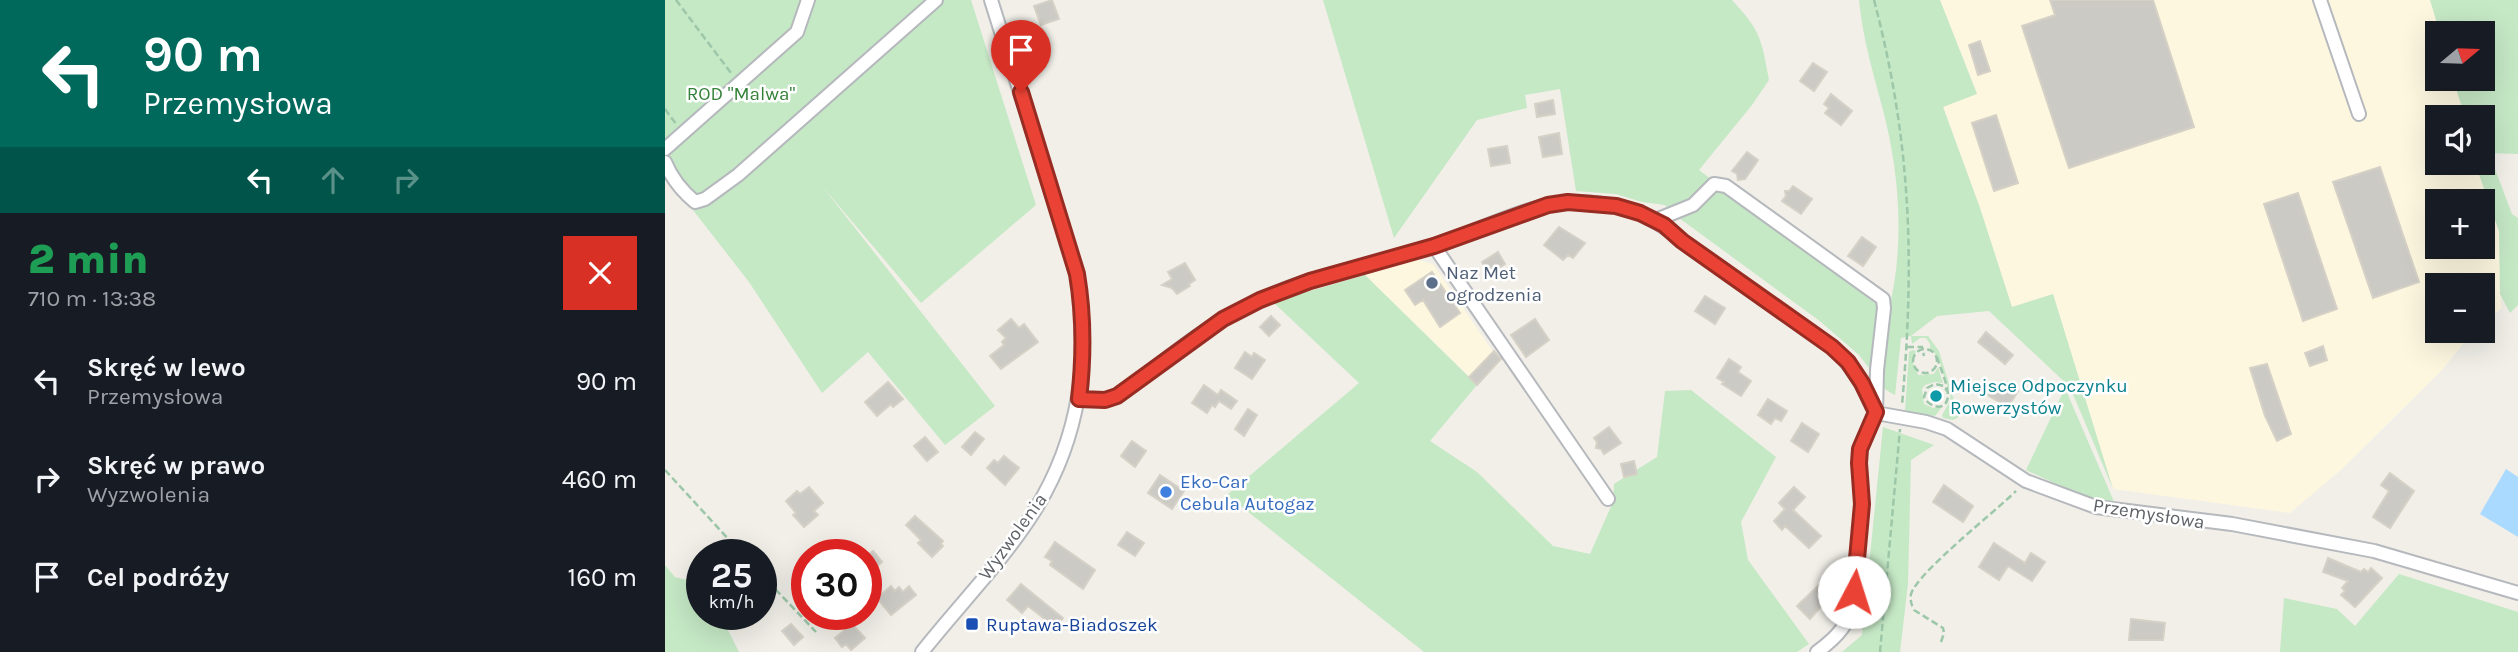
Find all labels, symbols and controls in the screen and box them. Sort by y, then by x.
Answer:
pin [991,20,1051,92]
north arrow [2425,21,2495,91]
map controls [2425,21,2495,343]
text: 90 m [143,26,263,83]
icon: left [28,28,119,119]
icon: arrive [1002,31,1040,69]
park label: ROD "Malwa" [687,83,796,105]
text: Przemysłowa [143,85,333,122]
button: sound [2425,105,2495,175]
icon: left [241,161,279,199]
icon: ahead [314,161,352,199]
icon: right [387,161,425,199]
button: + [2425,189,2495,259]
text: 2 min [28,234,148,284]
button: close [563,236,637,310]
place label: Naz Met ogrodzenia [1446,262,1542,306]
button: − [2425,273,2495,343]
marker: Naz Met ogrodzenia [1424,275,1440,291]
text: 710 m · 13:38 [28,285,156,312]
text: Skręć w lewo [87,352,246,383]
icon: left [28,362,66,400]
text: 90 m [576,366,637,397]
place label: Miejsce Odpoczynku Rowerzystów [1950,375,2128,419]
text: Przemysłowa [87,383,223,410]
marker: Miejsce Odpoczynku Rowerzystów [1928,388,1944,404]
text: Skręć w prawo [87,450,265,481]
icon: right [28,460,66,498]
text: 460 m [562,464,637,495]
place label: Eko-Car Cebula Autogaz [1180,471,1315,515]
text: Wyzwolenia [87,481,210,508]
marker: Eko-Car Cebula Autogaz [1158,484,1174,500]
street label: Wyzwolenia [974,489,1052,584]
street label: Przemysłowa [2091,494,2206,534]
speed limit sign: 30 [791,539,882,630]
text: 25 [711,555,752,596]
position arrow [1817,555,1891,629]
icon: arrive [28,558,66,596]
text: Cel podróży [87,562,229,593]
text: 160 m [568,562,637,593]
text: km/h [709,591,754,613]
place label: Ruptawa-Biadoszek [986,614,1158,636]
marker: Ruptawa-Biadoszek [964,616,980,632]

